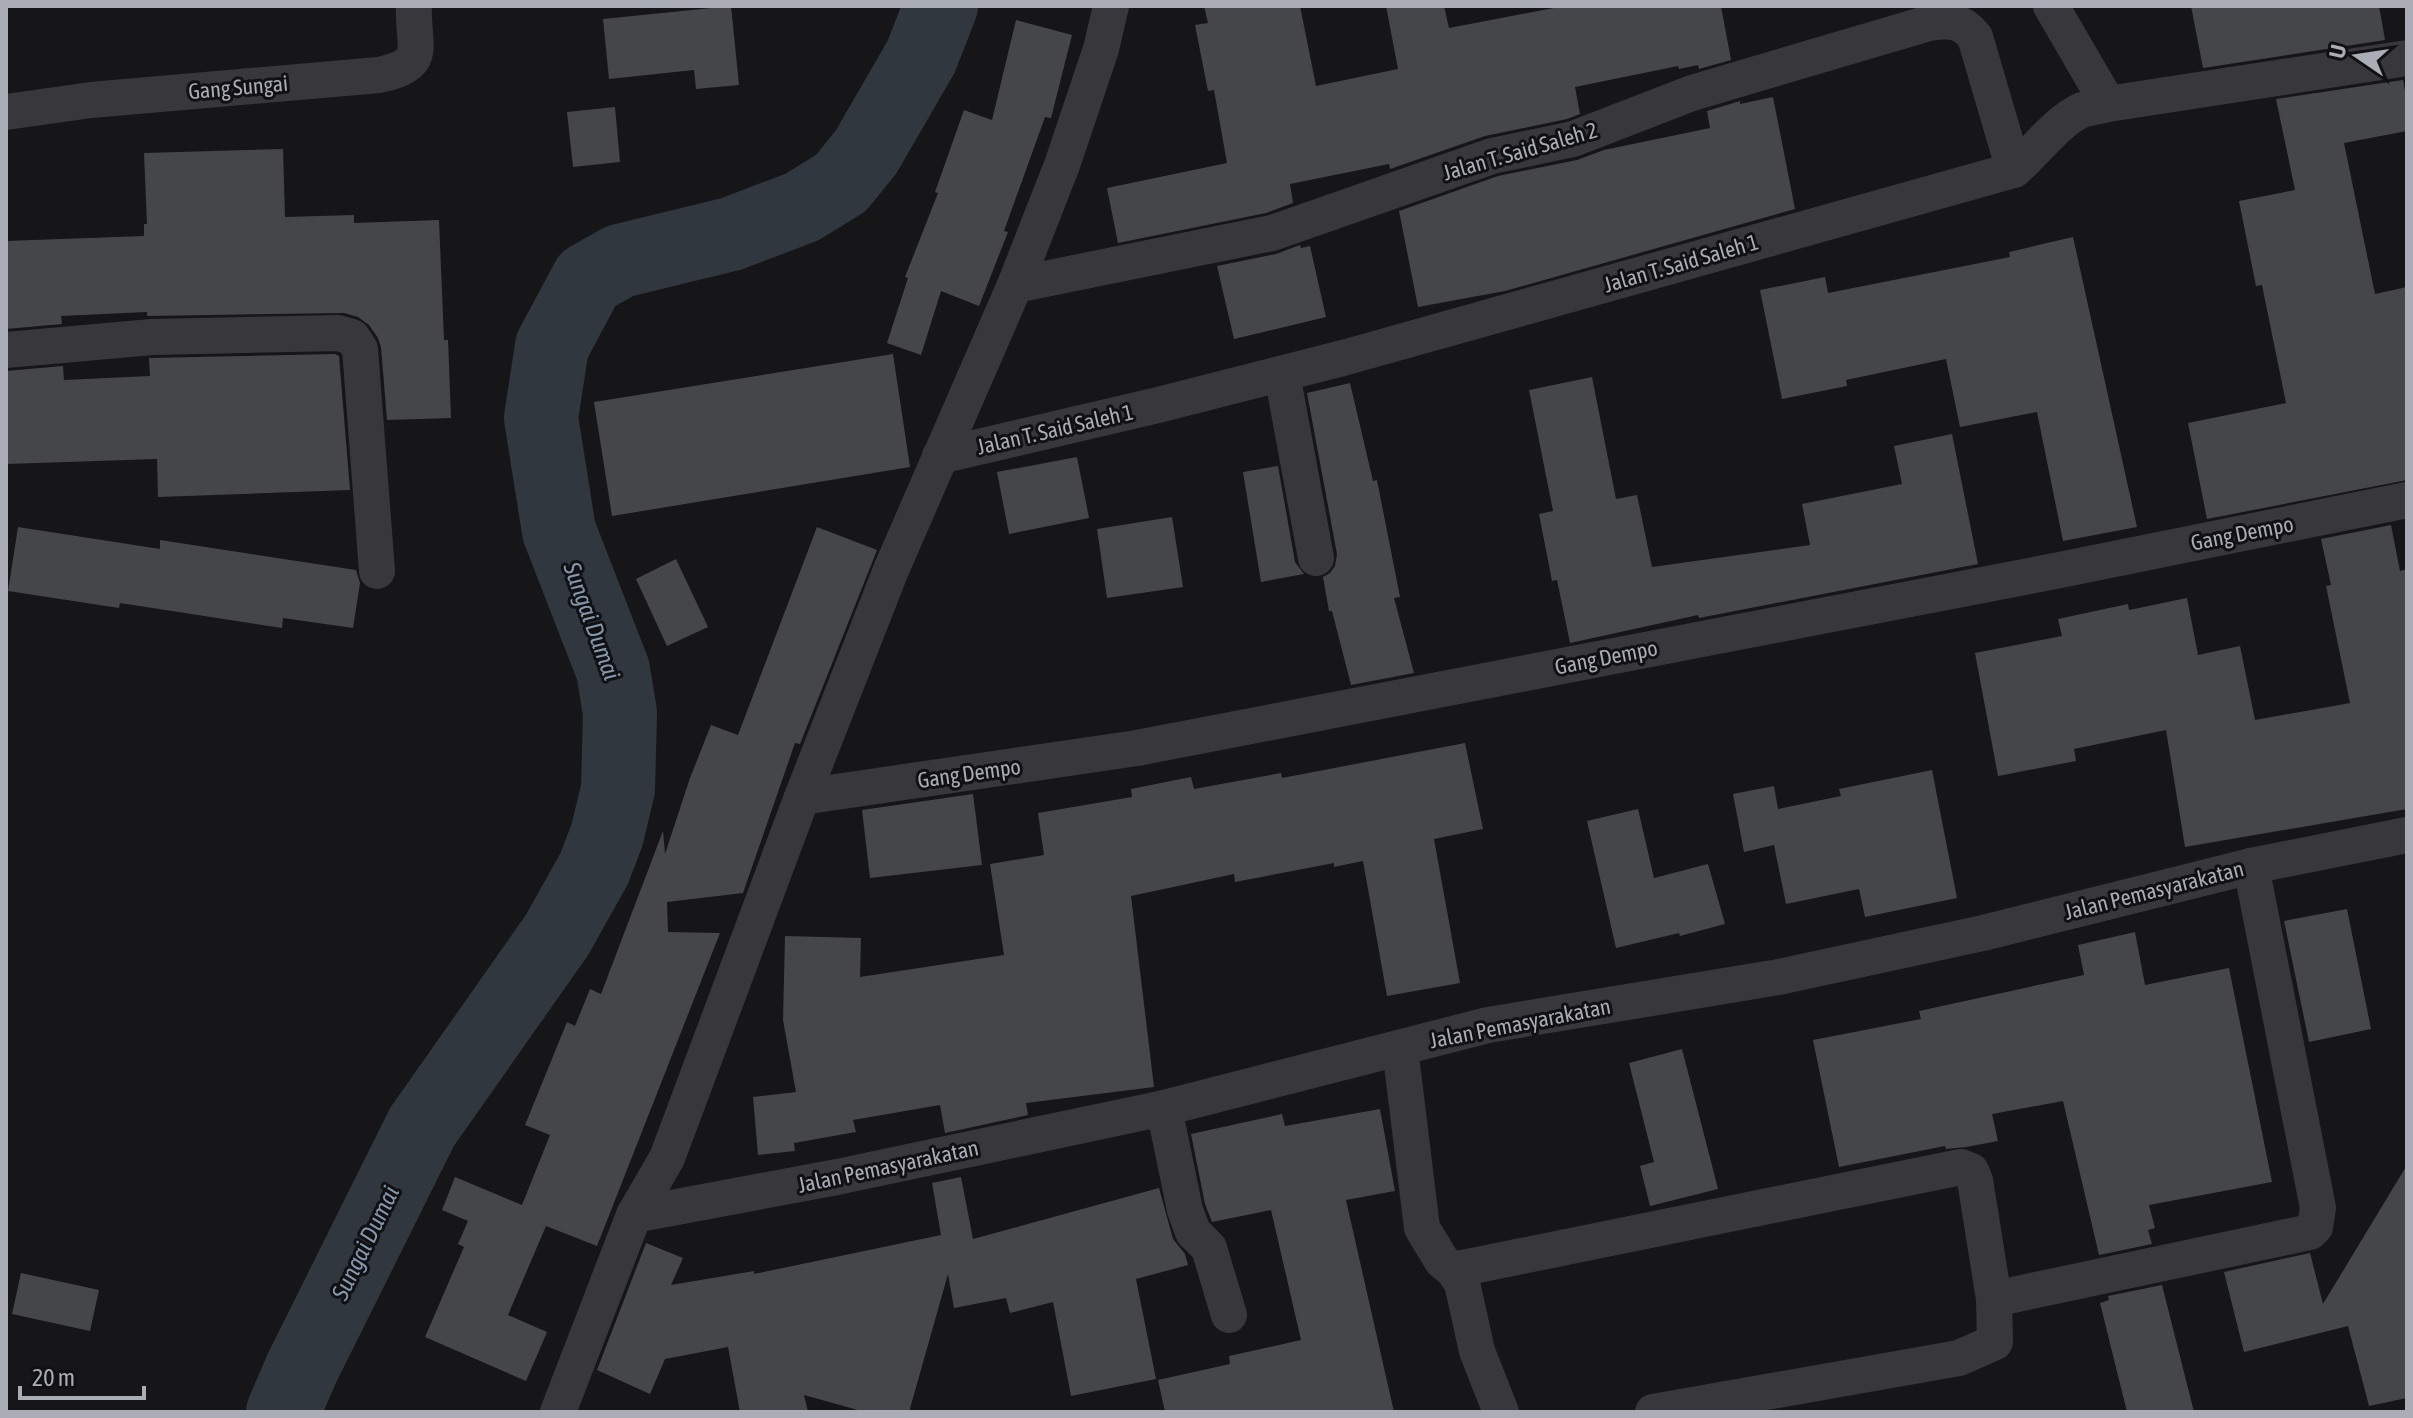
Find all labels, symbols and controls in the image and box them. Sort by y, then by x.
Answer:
north arrow [2317,16,2397,96]
text: U [2323,42,2352,61]
street label: Gang Sungai [187,70,289,104]
street label: Jalan T. Said Saleh 2 [1440,117,1600,185]
street label: Jalan T. Said Saleh 1 [1601,229,1761,297]
street label: Jalan T. Said Saleh 1 [974,398,1136,460]
street label: Gang Dempo [2188,510,2296,556]
water label: Sungai Dumai [558,558,626,683]
street label: Gang Dempo [1552,634,1660,680]
street label: Gang Dempo [916,753,1022,793]
street label: Jalan Pemasyarakatan [2062,855,2246,925]
street label: Jalan Pemasyarakatan [1427,993,1613,1053]
street label: Jalan Pemasyarakatan [795,1134,981,1198]
water label: Sungai Dumai [325,1182,404,1305]
scale bar [20,1350,144,1400]
text: 20 m [32,1364,75,1391]

